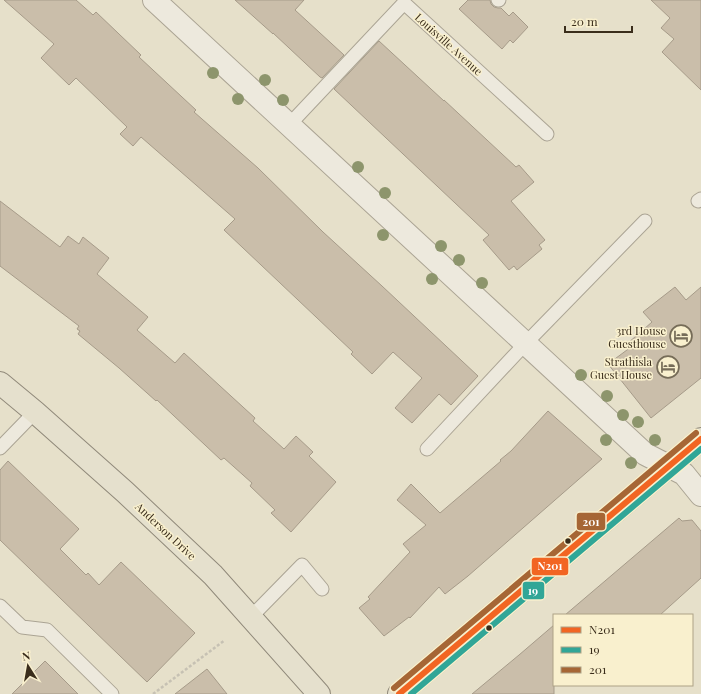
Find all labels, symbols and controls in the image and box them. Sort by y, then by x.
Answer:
scale bar [565,8,632,34]
street label: Louisville Avenue [412,10,486,79]
text: 20 m [571,13,598,29]
place label: 3rd House Guesthouse [608,323,666,351]
hotel icon: 3rd House Guesthouse [668,323,694,349]
place label: Strathisla Guest House [590,354,653,382]
hotel icon: Strathisla Guest House [655,354,681,380]
street label: Anderson Drive [132,498,200,563]
line badge: 201 [576,512,606,531]
text: 201 [582,514,600,529]
unlabelled marker [563,536,573,546]
line badge: N201 [531,557,569,576]
text: N201 [537,558,563,573]
line badge: 19 [522,581,545,600]
text: 19 [528,583,538,598]
legend [553,614,693,686]
text: N201 [589,621,615,637]
unlabelled marker [484,623,494,633]
text: 19 [589,641,600,657]
north arrow [8,646,48,686]
text: N [21,648,31,664]
text: 201 [589,661,607,677]

